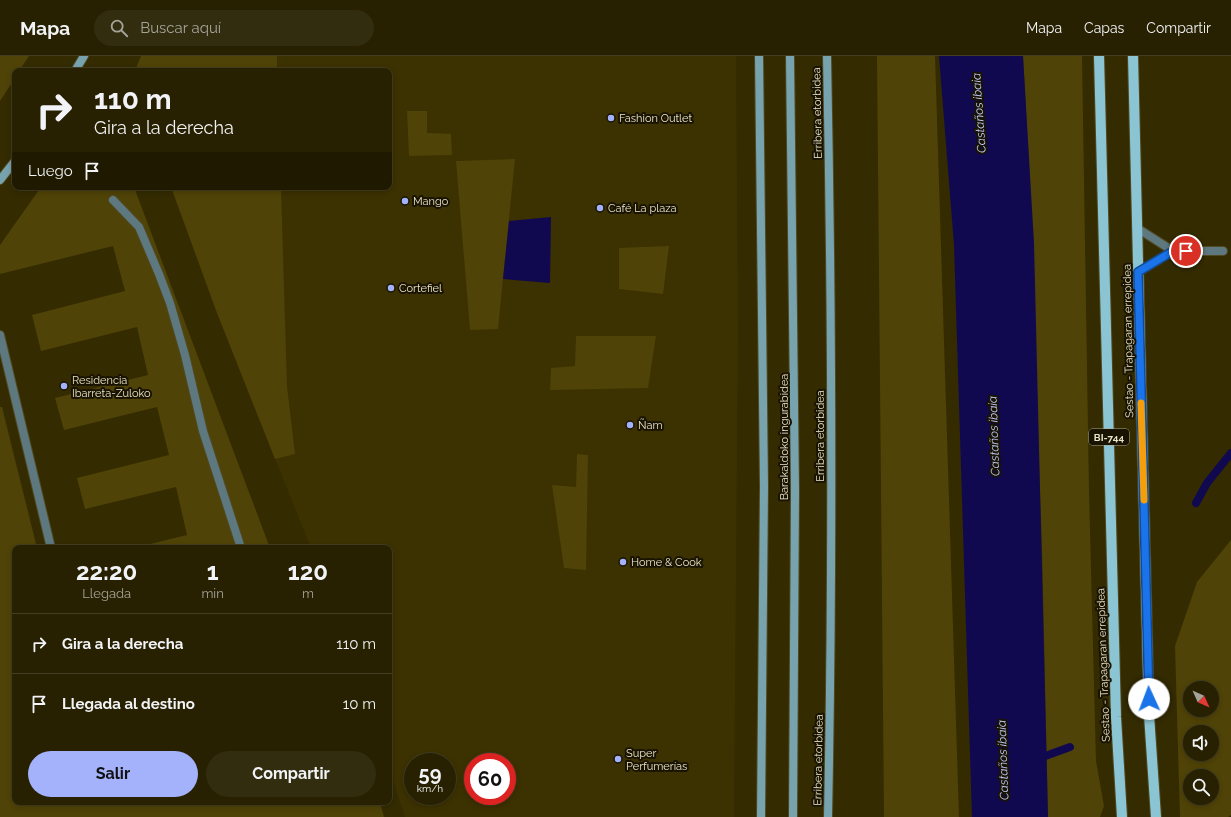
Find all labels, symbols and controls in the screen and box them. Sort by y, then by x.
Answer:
search box [94,10,374,46]
text: Mapa [20,17,70,39]
icon: search [108,17,130,39]
text: Buscar aquí [140,19,221,37]
text: Mapa [1026,20,1062,36]
text: Capas [1084,20,1124,36]
text: Compartir [1146,20,1211,36]
street label: Erribera etorbidea [810,67,825,159]
water label: Castaños ibaia [969,72,989,154]
text: 110 m [94,83,172,116]
icon: right [28,84,80,136]
place label: Fashion Outlet [619,112,693,125]
marker: Fashion Outlet [606,113,616,123]
text: Gira a la derecha [94,117,234,138]
icon: arrive [81,160,103,182]
text: Luego [28,162,73,180]
place label: Mango [413,195,449,208]
marker: Mango [400,196,410,206]
place label: Café La plaza [608,202,677,215]
marker: Café La plaza [595,203,605,213]
pin [1169,234,1203,268]
icon: arrive [1175,240,1197,262]
street label: Sestao - Trapagaran errepidea [1121,264,1136,418]
place label: Cortefiel [399,282,442,295]
marker: Cortefiel [386,283,396,293]
place label: Residencia Ibarreta-Zuloko [72,374,151,400]
street label: Barakaldoko ingurabidea [778,374,791,500]
marker: Residencia Ibarreta-Zuloko [59,381,69,391]
street label: Erribera etorbidea [814,390,827,482]
water label: Castaños ibaia [986,396,1002,476]
place label: Ñam [638,418,663,432]
marker: Ñam [625,420,635,430]
road number: BI-744 [1089,429,1129,445]
place label: Home & Cook [631,556,702,569]
text: 22:20 [76,557,137,586]
text: 1 [207,557,218,586]
text: 120 [288,557,328,586]
marker: Home & Cook [618,557,628,567]
text: Llegada [82,586,131,601]
text: min [201,586,224,601]
text: m [302,586,314,601]
street label: Sestao - Trapagaran errepidea [1094,588,1113,742]
icon: right [28,633,50,655]
text: Gira a la derecha [62,635,183,653]
text: 110 m [336,635,376,653]
position arrow [1128,678,1170,720]
north arrow [1183,681,1219,717]
map controls [1183,681,1219,805]
icon: arrive [28,693,50,715]
text: Llegada al destino [62,695,195,713]
text: 10 m [343,695,376,713]
street label: Erribera etorbidea [811,714,826,806]
water label: Castaños ibaia [995,720,1011,800]
button: sound [1183,725,1219,761]
place label: Super Perfumerías [626,747,687,773]
button: Salir [28,751,198,797]
button: Compartir [206,751,376,797]
speed limit sign: 60 [464,753,516,805]
marker: Super Perfumerías [613,754,623,764]
text: 59 [419,762,441,786]
button: search [1183,769,1219,805]
text: km/h [417,783,443,794]

